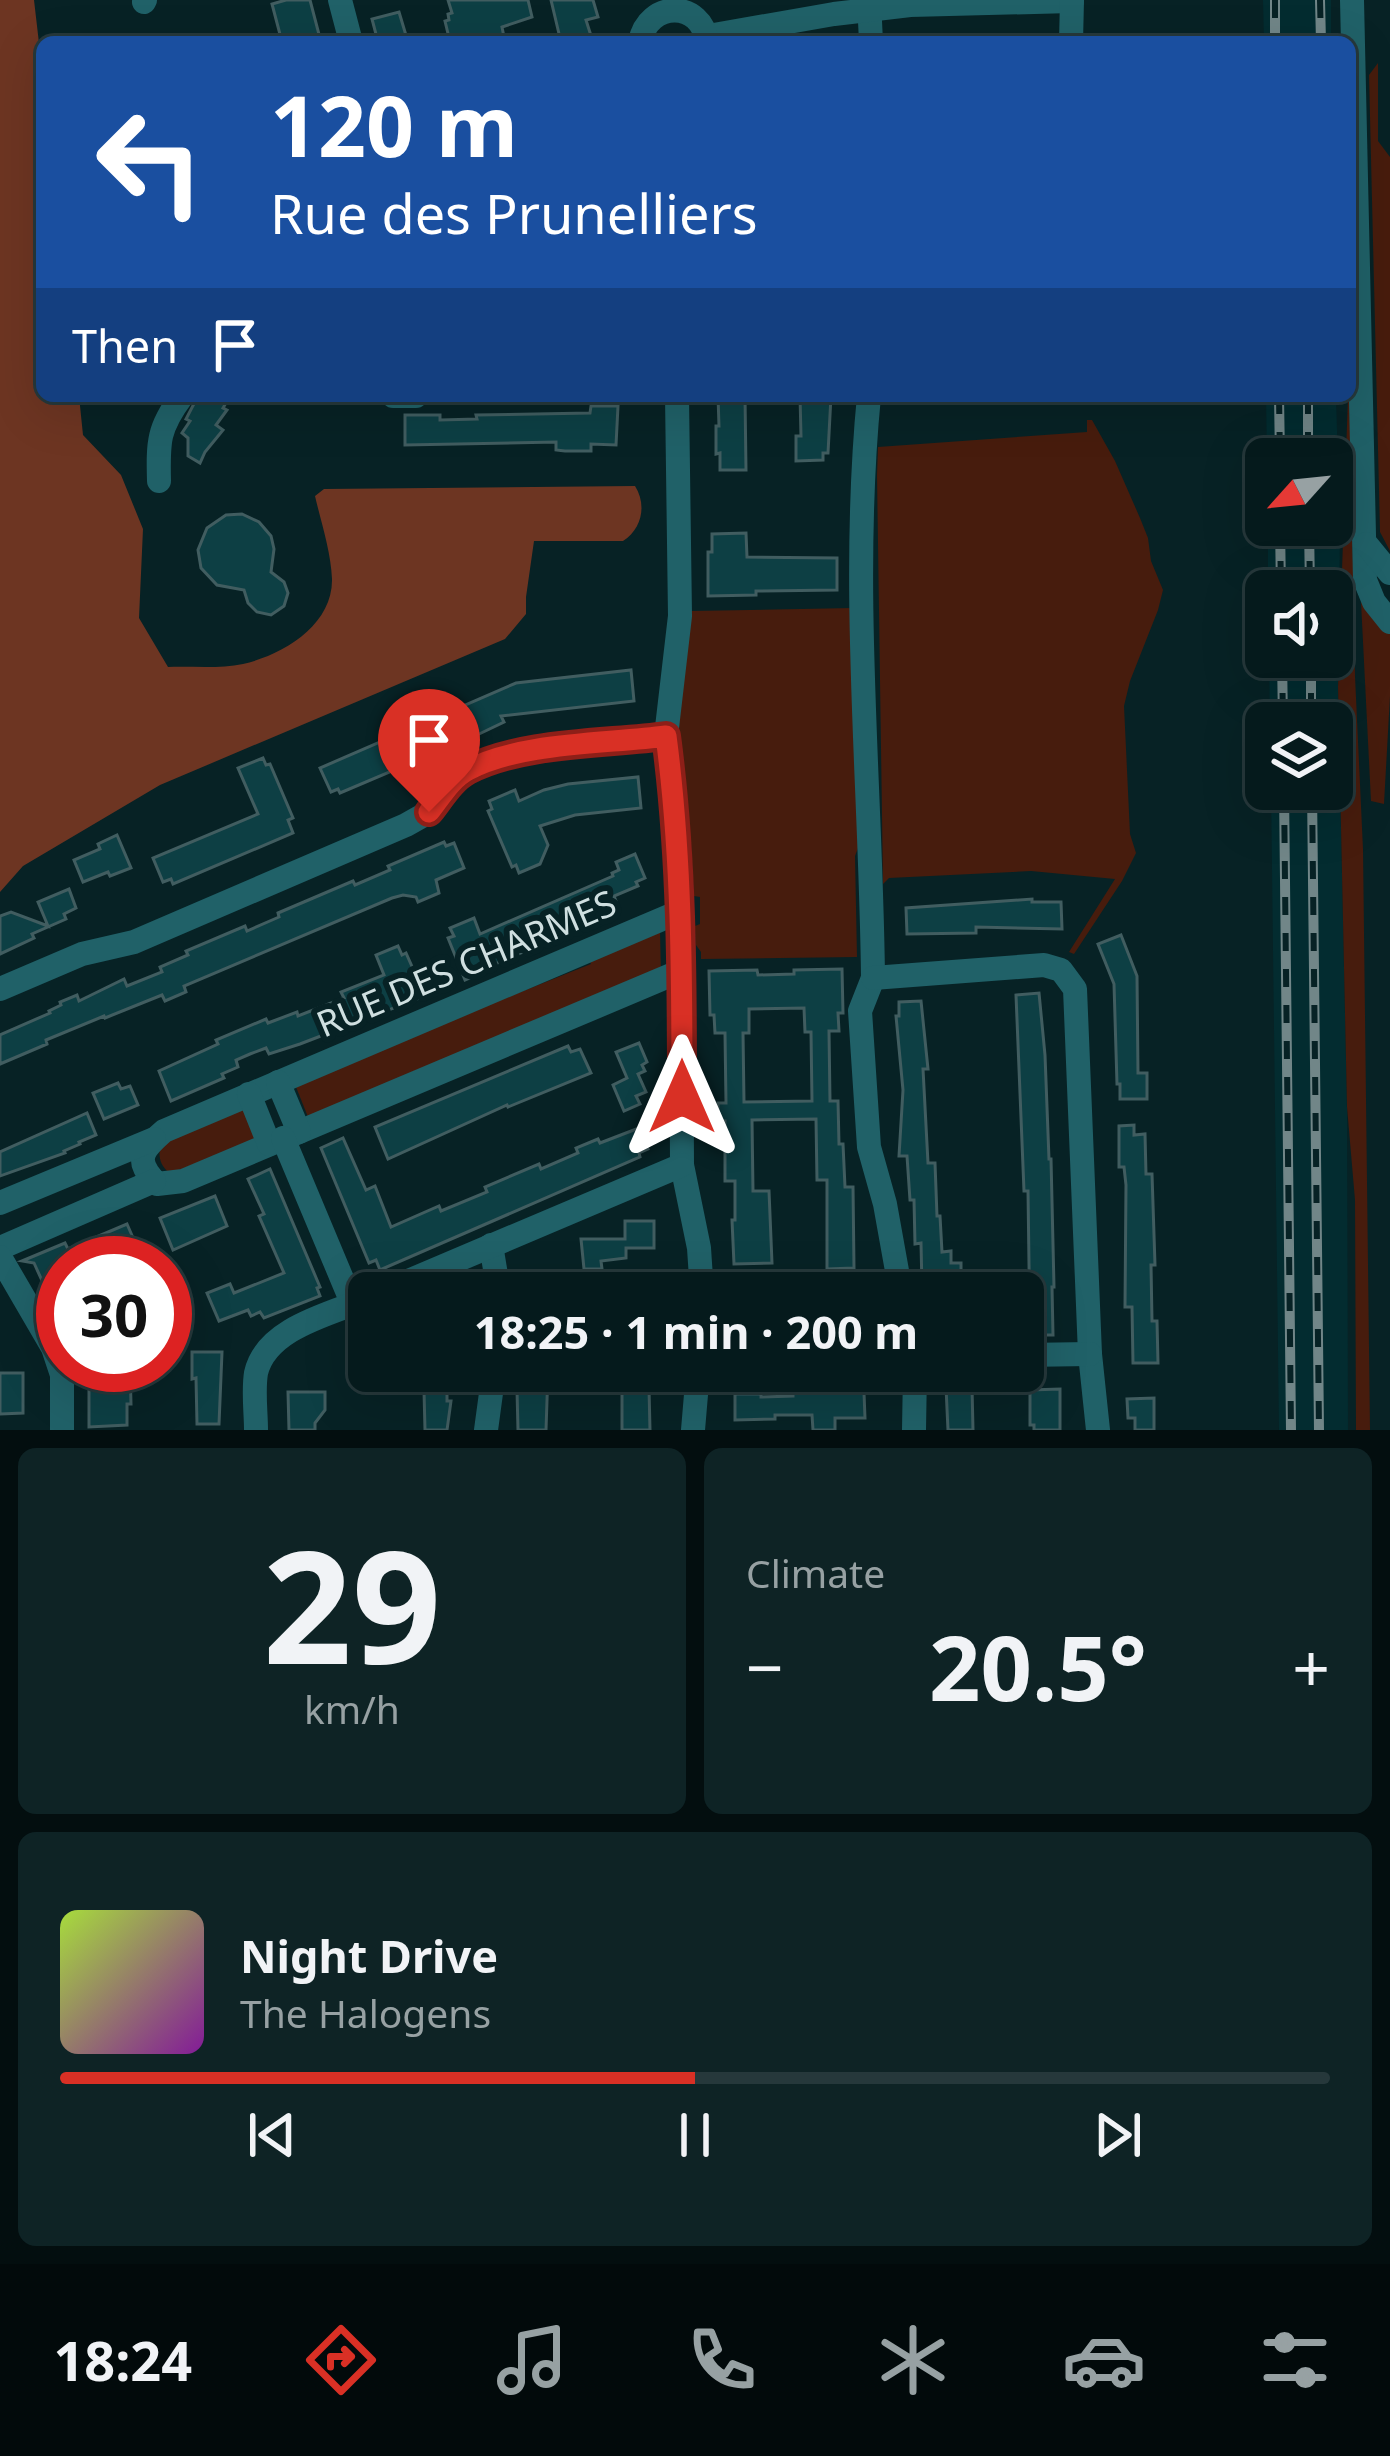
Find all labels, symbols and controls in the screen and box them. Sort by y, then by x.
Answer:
text: 120 m [270,67,518,182]
icon: left [72,84,228,240]
text: Rue des Prunelliers [270,176,758,250]
icon: arrive [202,312,268,378]
text: Then [72,315,178,376]
north arrow [1245,438,1353,546]
map controls [1245,438,1353,810]
button: sound [1245,570,1353,678]
pin [378,689,480,812]
button: layers [1245,702,1353,810]
icon: arrive [396,707,462,773]
street label: RUE DES CHARMES [309,878,623,1048]
position arrow [619,1034,745,1160]
speed limit sign: 30 [36,1236,192,1392]
text: 18:25 · 1 min · 200 m [474,1301,918,1362]
text: 29 [263,1497,441,1710]
text: Climate [746,1546,885,1599]
text: 20.5° [929,1605,1147,1727]
text: − [746,1621,784,1711]
text: + [1292,1621,1330,1711]
text: km/h [304,1682,400,1735]
text: Night Drive [240,1925,498,1986]
text: The Halogens [240,1986,491,2039]
icon: previous [239,2102,305,2168]
icon: pause [662,2102,728,2168]
icon: next [1085,2102,1151,2168]
icon: directions [299,2318,383,2402]
icon: music [490,2318,574,2402]
icon: phone [680,2318,764,2402]
icon: climate [871,2318,955,2402]
icon: car [1062,2318,1146,2402]
icon: filters [1253,2318,1337,2402]
text: 18:24 [53,2323,192,2397]

